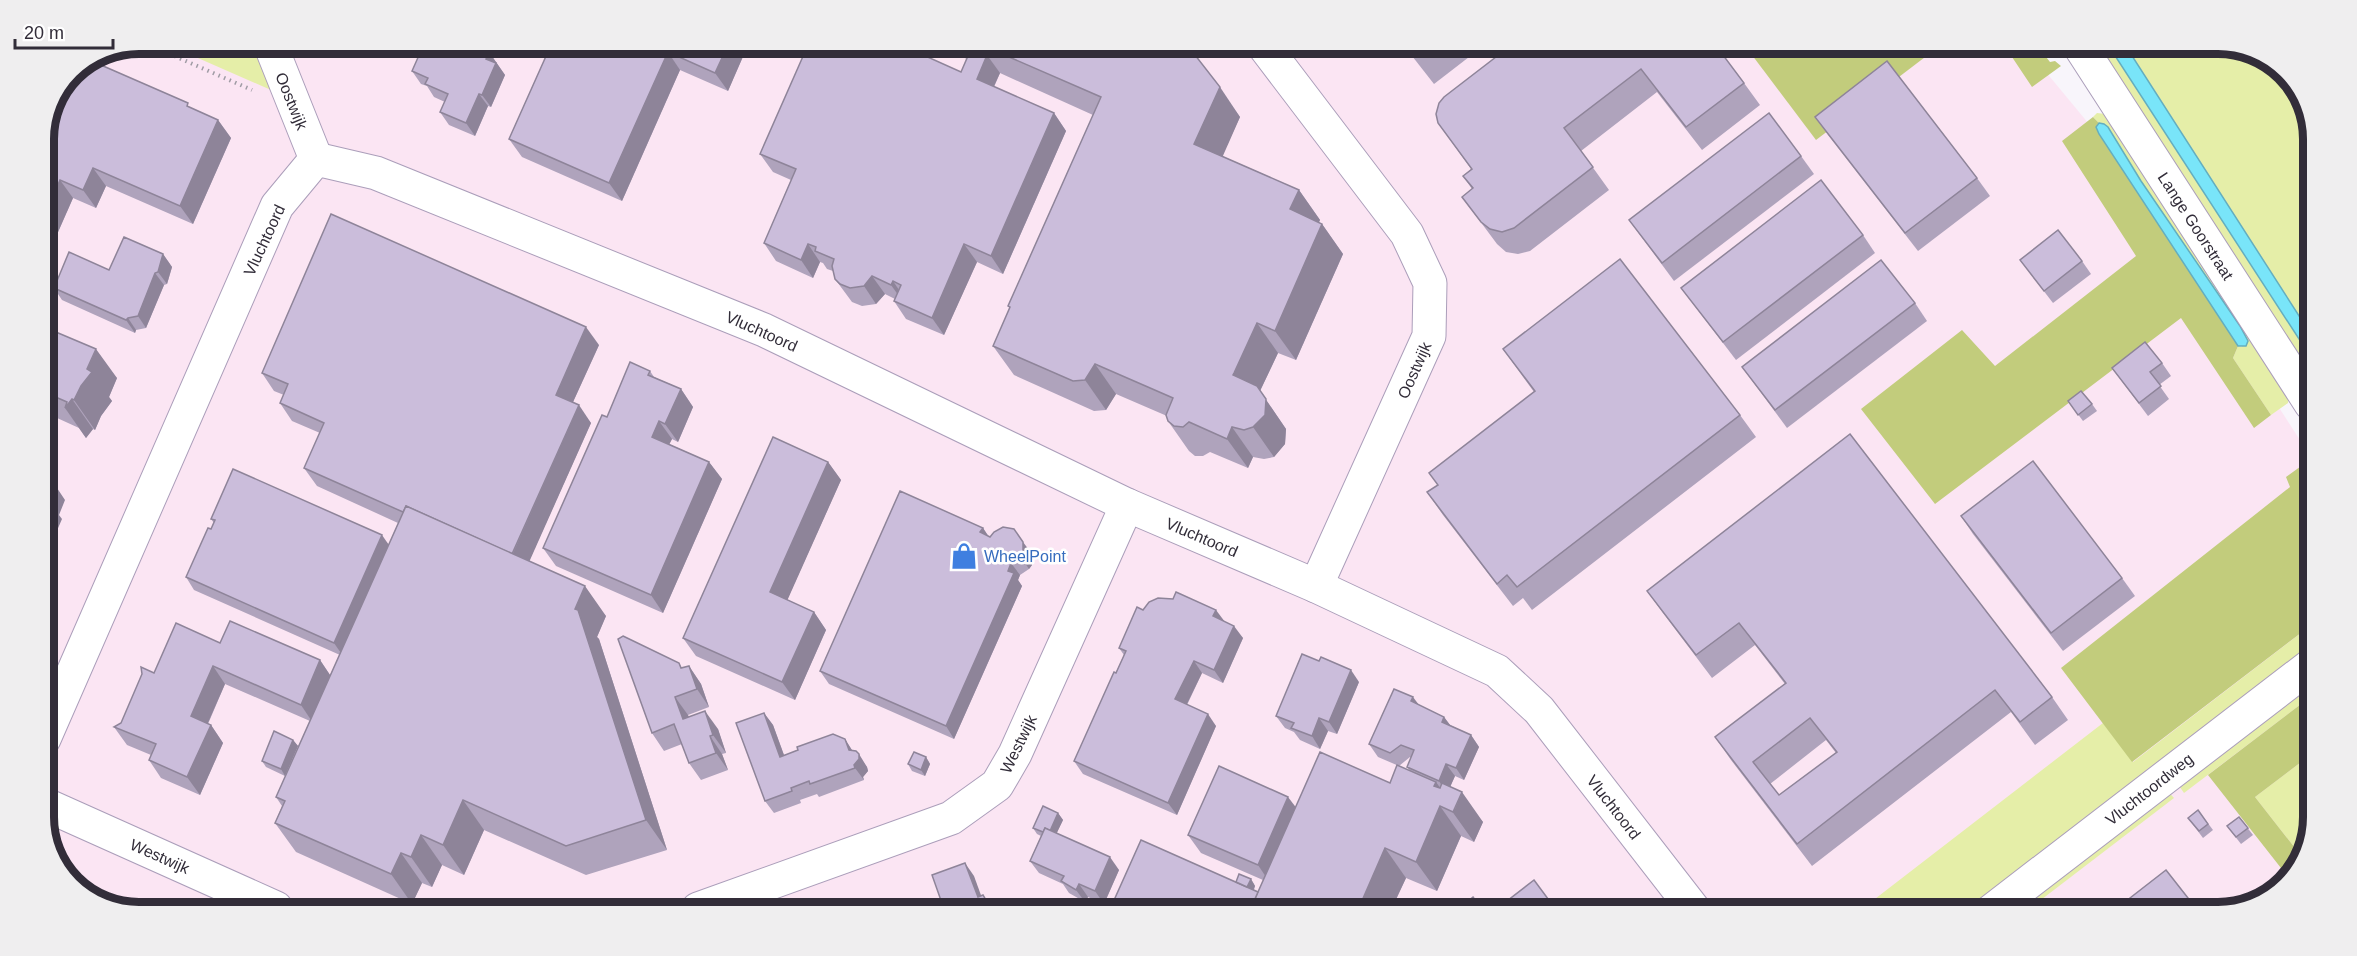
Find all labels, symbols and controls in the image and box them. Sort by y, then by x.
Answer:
scale bar [15,12,112,50]
text: 20 m [24,23,64,43]
street label: Oostwijk [272,70,311,133]
street label: Lange Goorstraat [2155,169,2237,284]
street label: Vluchtoord [241,202,288,278]
street label: Vluchtoord [723,308,800,355]
street label: Oostwijk [1394,338,1435,401]
street label: Vluchtoord [1163,515,1240,560]
shop icon: WheelPoint [949,541,979,571]
place label: WheelPoint [984,548,1066,565]
street label: Westwijk [997,711,1040,776]
street label: Vluchtoordweg [2102,750,2196,829]
street label: Vluchtoord [1583,772,1644,843]
street label: Westwijk [128,836,193,877]

